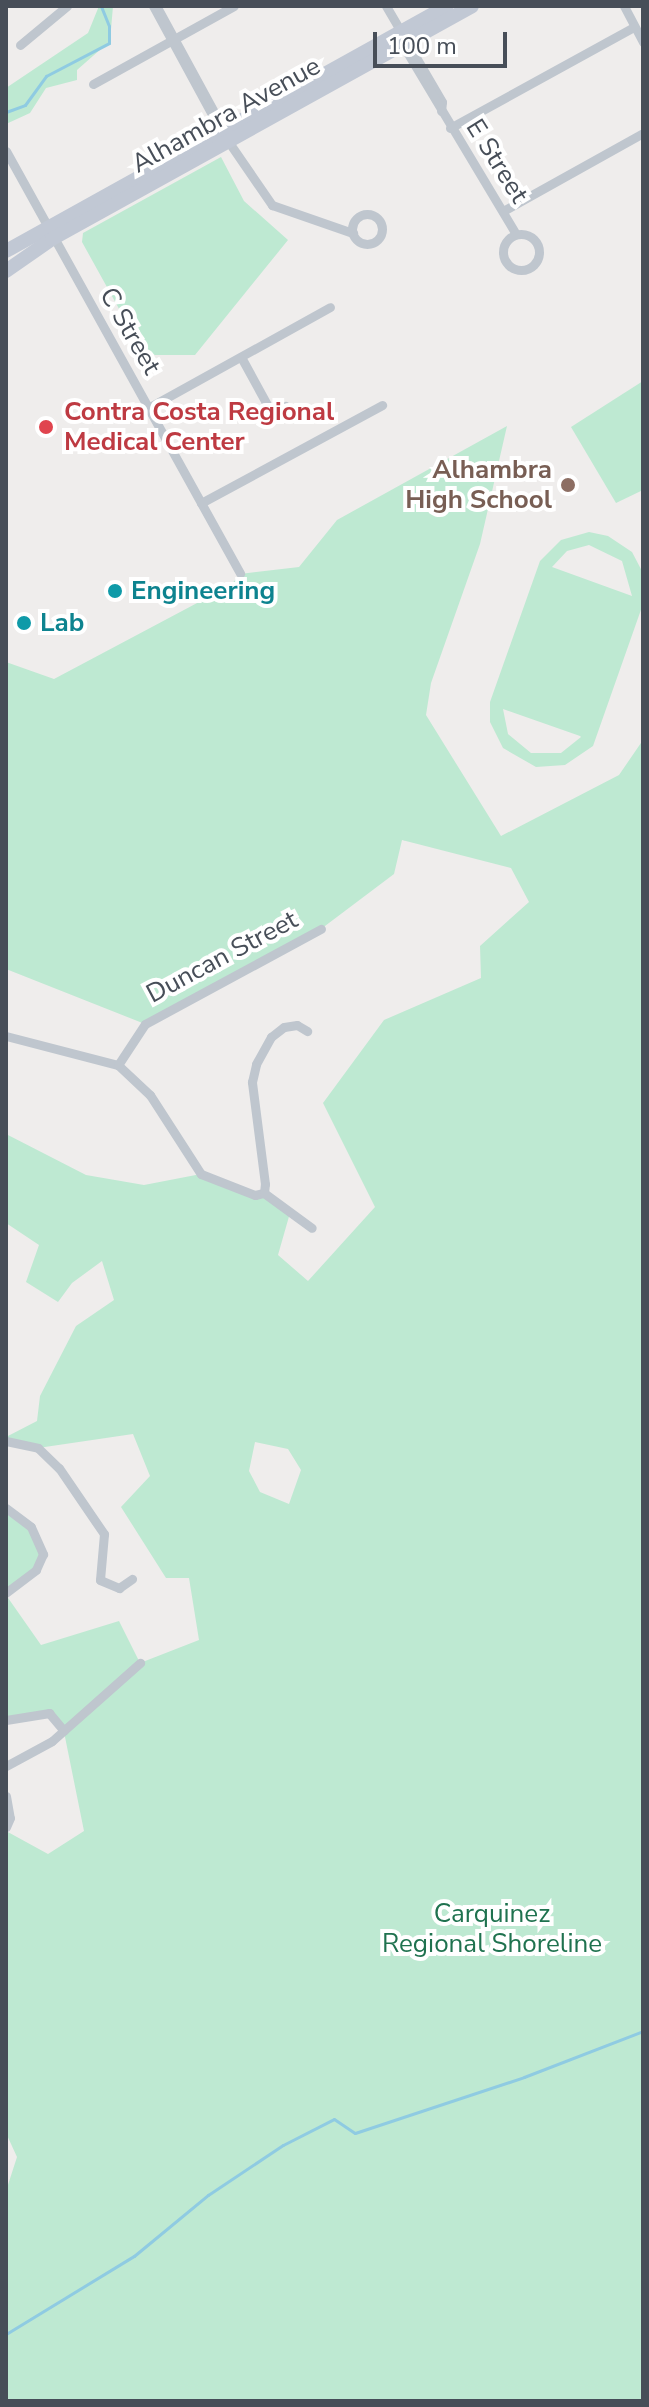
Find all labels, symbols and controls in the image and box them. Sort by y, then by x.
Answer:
scale bar [377,16,511,66]
text: 100 m [387,30,457,62]
street label: Alhambra Avenue [126,50,326,180]
street label: E Street [459,113,535,209]
street label: C Street [93,282,167,380]
place label: Contra Costa Regional Medical Center [64,396,334,458]
marker: Contra Costa Regional Medical Center [35,416,57,438]
place label: Alhambra High School [405,454,552,516]
marker: Alhambra High School [559,476,577,494]
place label: Engineering [131,575,275,607]
marker: Engineering [106,582,124,600]
place label: Lab [40,607,84,639]
marker: Lab [15,614,33,632]
street label: Duncan Street [141,904,303,1010]
park label: Carquinez Regional Shoreline [382,1898,602,1960]

